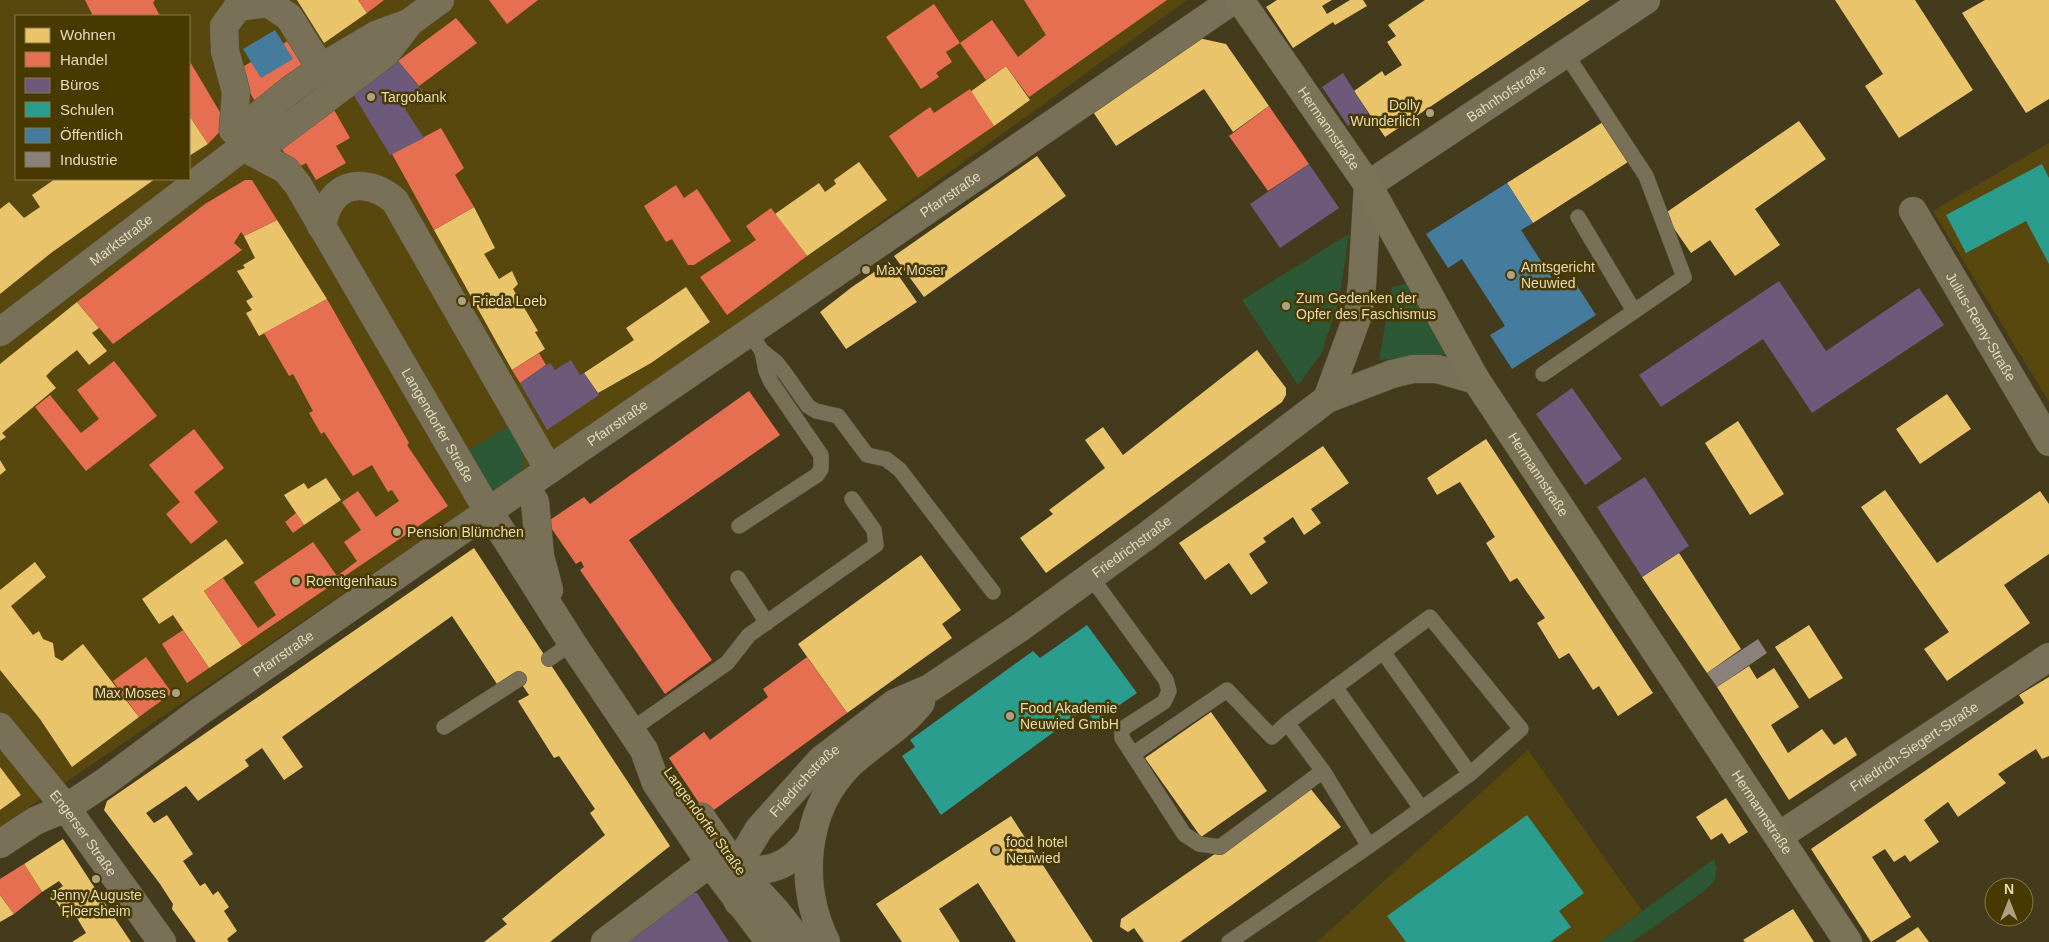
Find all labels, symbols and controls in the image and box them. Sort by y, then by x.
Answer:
legend [15,15,190,180]
text: Wohnen [60,26,116,43]
text: Handel [60,51,108,68]
street label: Bahnhofstraße [1464,61,1549,125]
text: Büros [60,76,99,93]
street label: Hermannstraße [1294,84,1363,173]
place label: Targobank [381,89,447,105]
marker: Targobank [365,91,377,103]
place label: Dolly Wunderlich [1350,97,1420,129]
text: Schulen [60,101,114,118]
marker: Dolly Wunderlich [1424,107,1436,119]
text: Öffentlich [60,126,123,143]
text: Industrie [60,151,118,168]
street label: Pfarrstraße [917,168,984,221]
street label: Marktstraße [86,211,156,269]
place label: Amtsgericht Neuwied [1521,259,1595,291]
place label: Max Moser [876,262,946,278]
marker: Max Moser [860,264,872,276]
marker: Amtsgericht Neuwied [1505,269,1517,281]
street label: Julius-Remy-Straße [1943,269,2019,384]
place label: Zum Gedenken der Opfer des Faschismus [1296,290,1436,322]
place label: Frieda Loeb [472,293,547,309]
marker: Frieda Loeb [456,295,468,307]
marker: Zum Gedenken der Opfer des Faschismus [1280,300,1292,312]
street label: Langendorfer Straße [399,365,478,485]
street label: Pfarrstraße [584,396,651,449]
street label: Hermannstraße [1505,429,1572,520]
street label: Friedrichstraße [1089,512,1175,581]
place label: Pension Blümchen [407,524,524,540]
marker: Pension Blümchen [391,526,403,538]
place label: Roentgenhaus [306,573,397,589]
marker: Roentgenhaus [290,575,302,587]
street label: Pfarrstraße [250,627,317,680]
place label: Max Moses [94,685,166,701]
marker: Max Moses [170,687,182,699]
street label: Friedrich-Siegert-Straße [1847,698,1981,795]
place label: Food Akademie Neuwied GmbH [1020,700,1119,732]
marker: Food Akademie Neuwied GmbH [1004,710,1016,722]
street label: Friedrichstraße [766,741,843,820]
street label: Langendorfer Straße [661,764,750,878]
street label: Hermannstraße [1728,767,1796,857]
street label: Engerser Straße [47,787,120,879]
place label: food hotel Neuwied [1006,834,1068,866]
marker: food hotel Neuwied [990,844,1002,856]
marker: Jenny Auguste Floersheim [90,873,102,885]
north arrow [1984,877,2034,927]
text: N [2004,881,2014,897]
place label: Jenny Auguste Floersheim [50,887,142,919]

